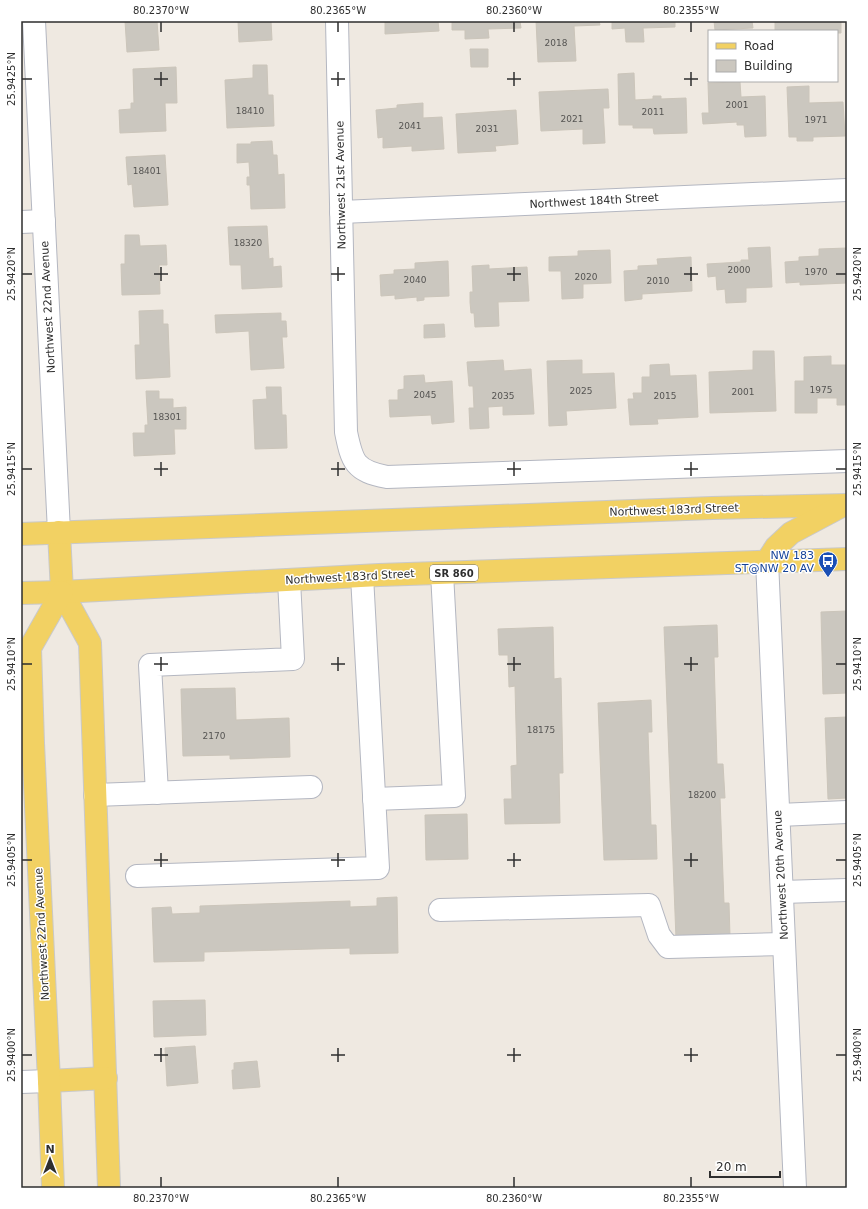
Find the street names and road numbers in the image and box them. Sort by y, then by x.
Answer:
street label: Northwest 21st Avenue [333,120,349,249]
street label: Northwest 184th Street [529,191,660,211]
street label: Northwest 22nd Avenue [38,240,58,373]
street label: Northwest 183rd Street [609,501,740,519]
road number: SR 860 [430,565,478,581]
street label: Northwest 183rd Street [285,567,416,587]
street label: Northwest 20th Avenue [771,810,791,940]
street label: Northwest 22nd Avenue [32,867,52,1000]

